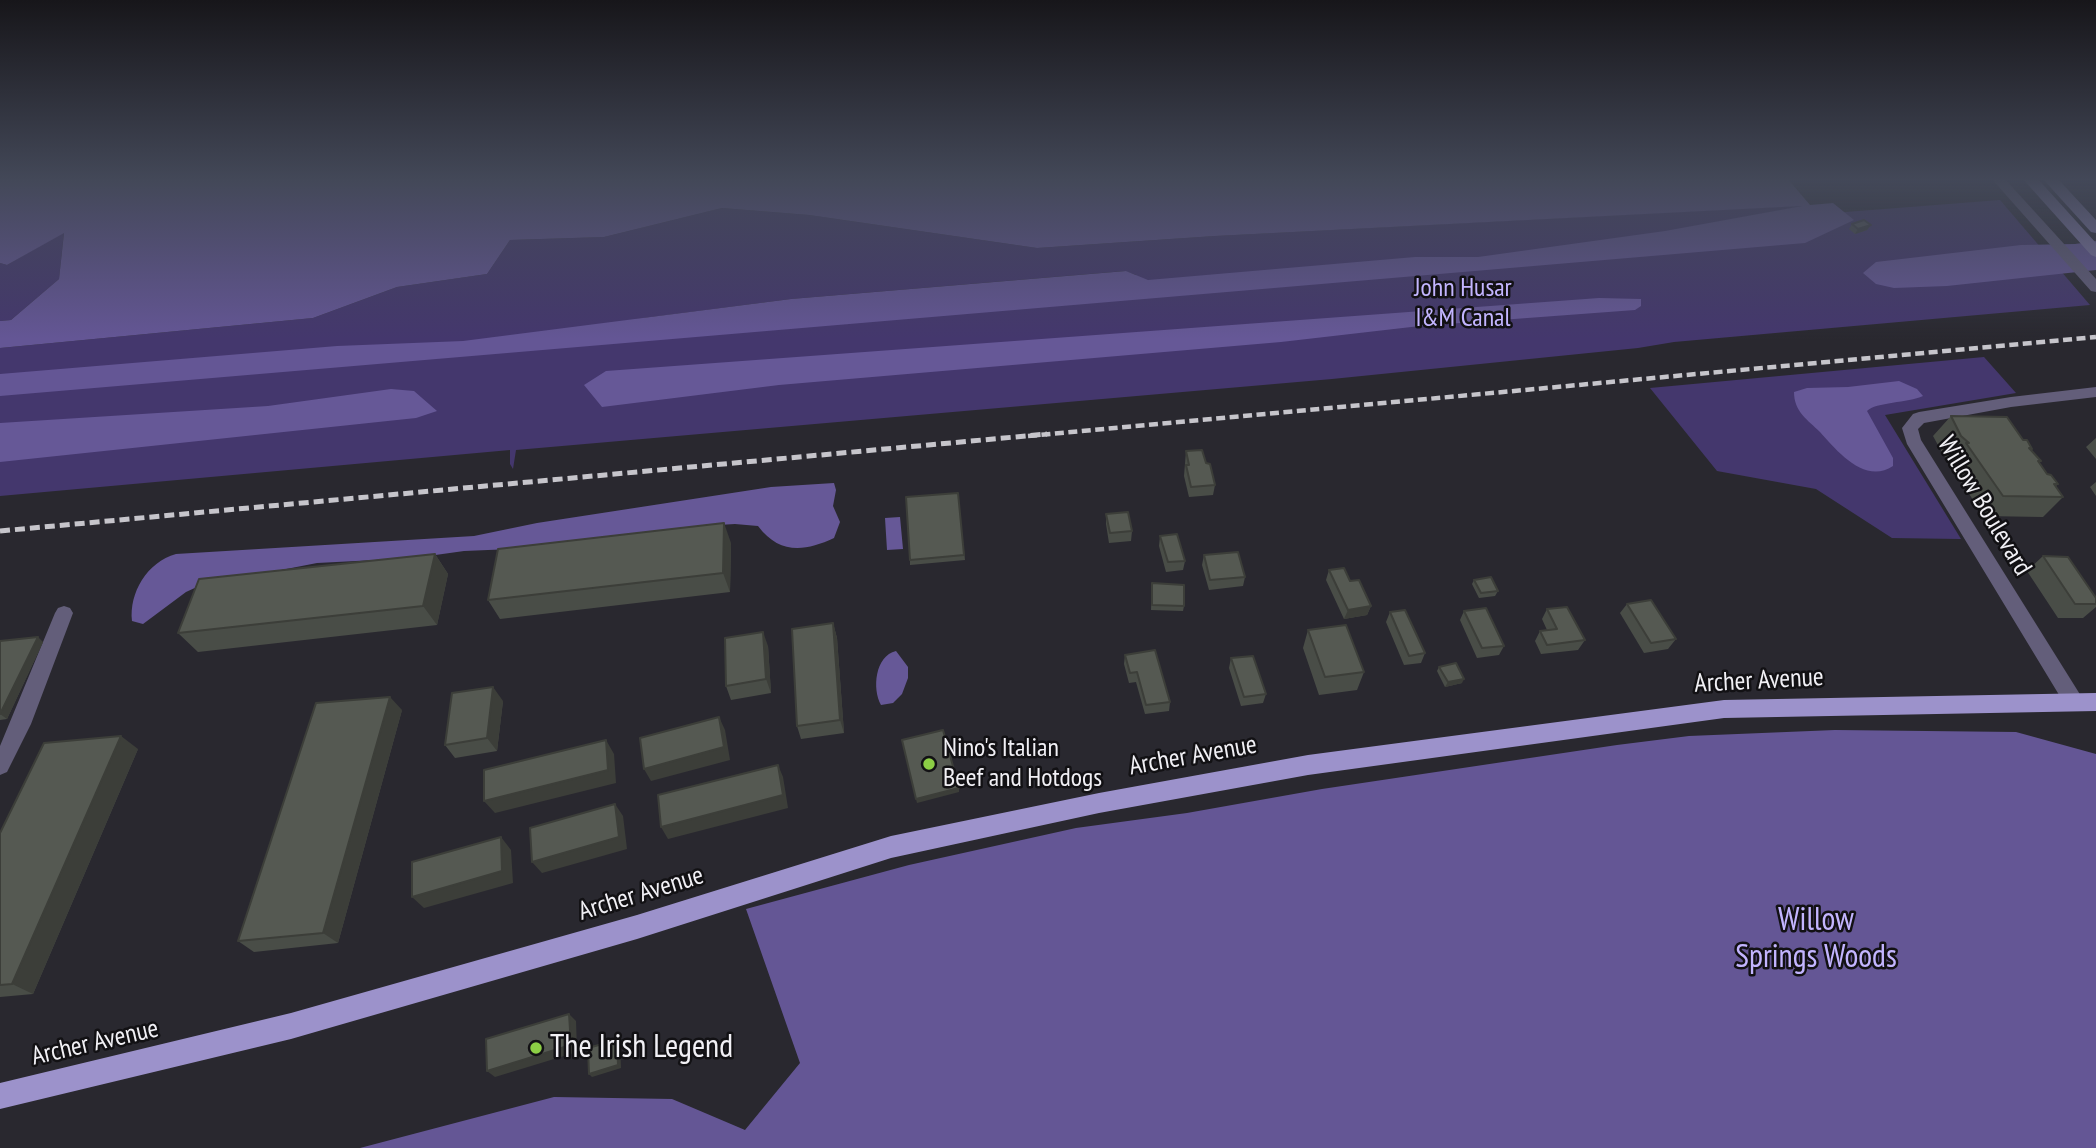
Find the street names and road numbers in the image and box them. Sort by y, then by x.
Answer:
street label: Willow Boulevard [1930,431,2038,581]
street label: Archer Avenue [1694,662,1824,700]
street label: Archer Avenue [1127,729,1259,783]
street label: Archer Avenue [575,860,707,928]
street label: Archer Avenue [29,1013,161,1073]

